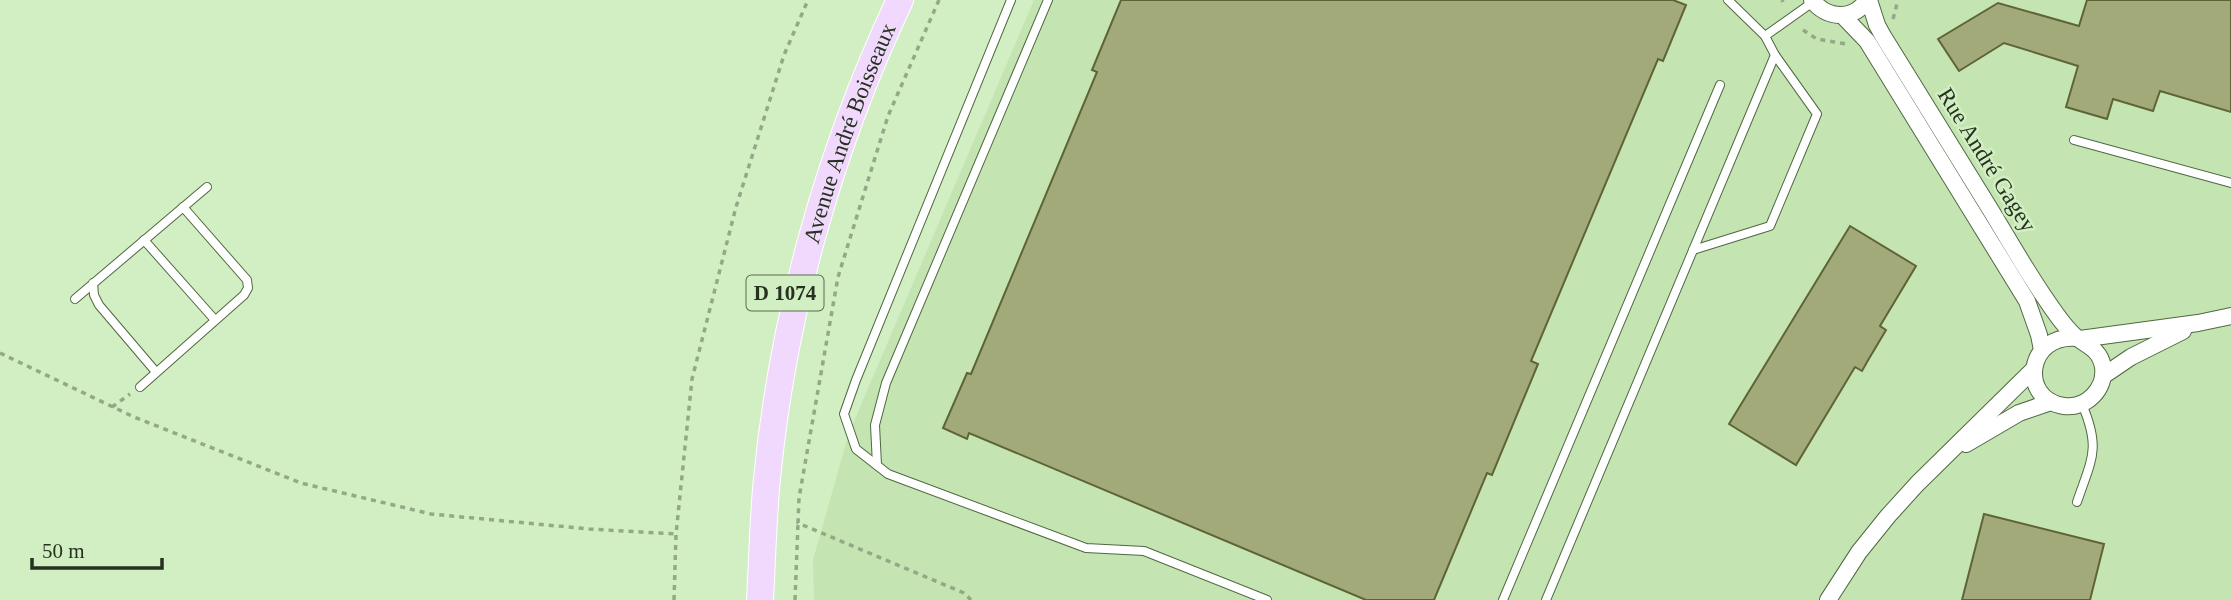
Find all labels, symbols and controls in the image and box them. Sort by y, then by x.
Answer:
street label: Avenue André Boisseaux [798,19,900,246]
street label: Rue André Gagey [1933,83,2042,237]
road number: D 1074 [746,276,824,310]
scale bar [32,526,161,570]
text: 50 m [42,539,85,563]

